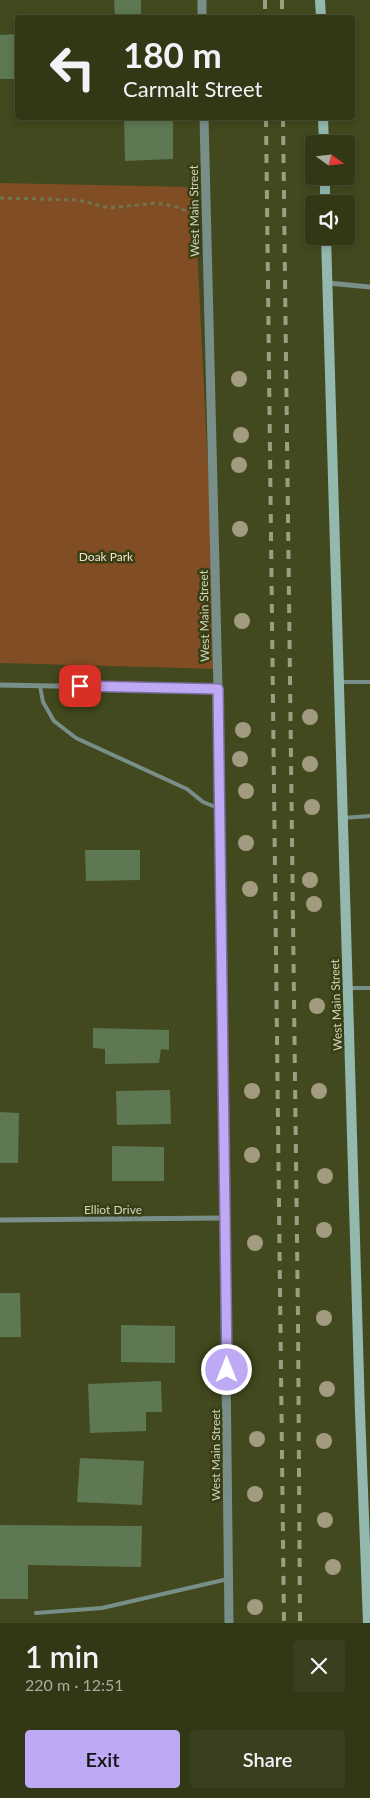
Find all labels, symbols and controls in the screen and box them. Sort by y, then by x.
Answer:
text: 180 m [123,33,222,75]
icon: left [40,35,105,100]
text: Carmalt Street [123,75,262,102]
north arrow [305,135,355,185]
map controls [305,135,355,245]
street label: West Main Street [186,164,202,257]
button: sound [305,195,355,245]
park label: Doak Park [79,549,134,564]
street label: West Main Street [196,569,212,662]
pin [59,665,101,707]
icon: arrive [66,672,94,700]
street label: West Main Street [327,958,345,1051]
street label: Elliot Drive [84,1202,142,1217]
position arrow [200,1343,252,1395]
street label: West Main Street [208,1408,223,1501]
text: 1 min [25,1638,99,1674]
button: close [293,1640,345,1692]
text: 220 m · 12:51 [25,1675,124,1694]
button: Exit [25,1730,180,1788]
button: Share [190,1730,345,1788]

